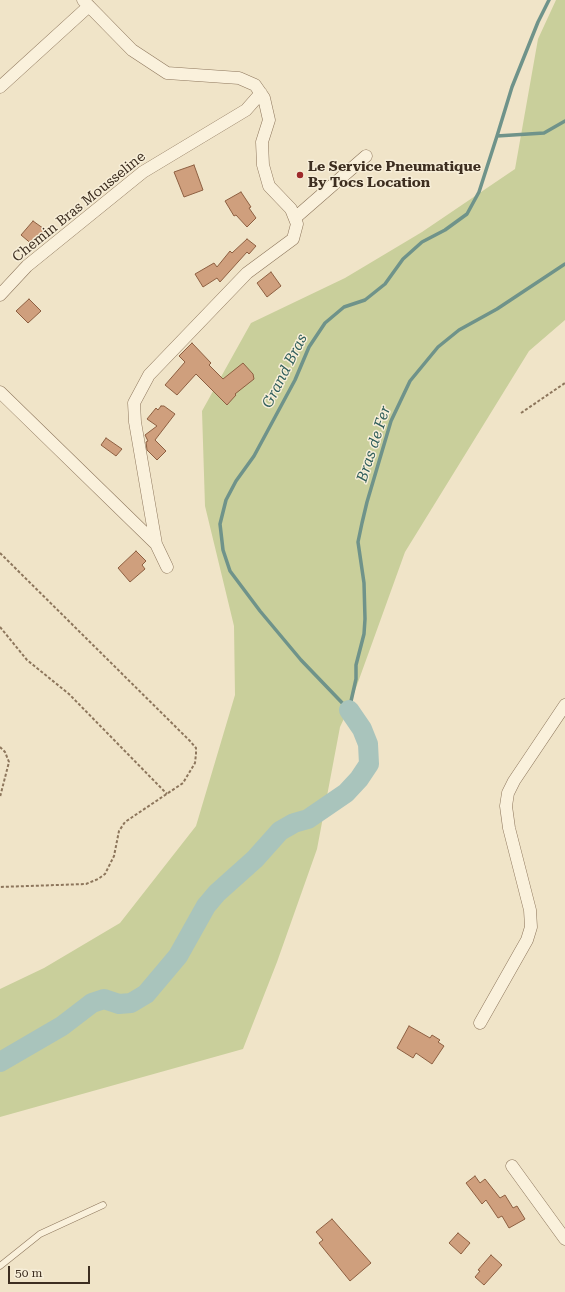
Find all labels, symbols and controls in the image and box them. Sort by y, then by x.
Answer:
street label: Chemin Bras Mousseline [9,148,149,266]
place label: Le Service Pneumatique By Tocs Location [308,159,481,192]
marker: Le Service Pneumatique By Tocs Location [295,170,305,180]
water label: Grand Bras [259,331,311,411]
water label: Bras de Fer [353,404,395,484]
scale bar [10,1258,92,1284]
text: 50 m [15,1266,42,1280]

